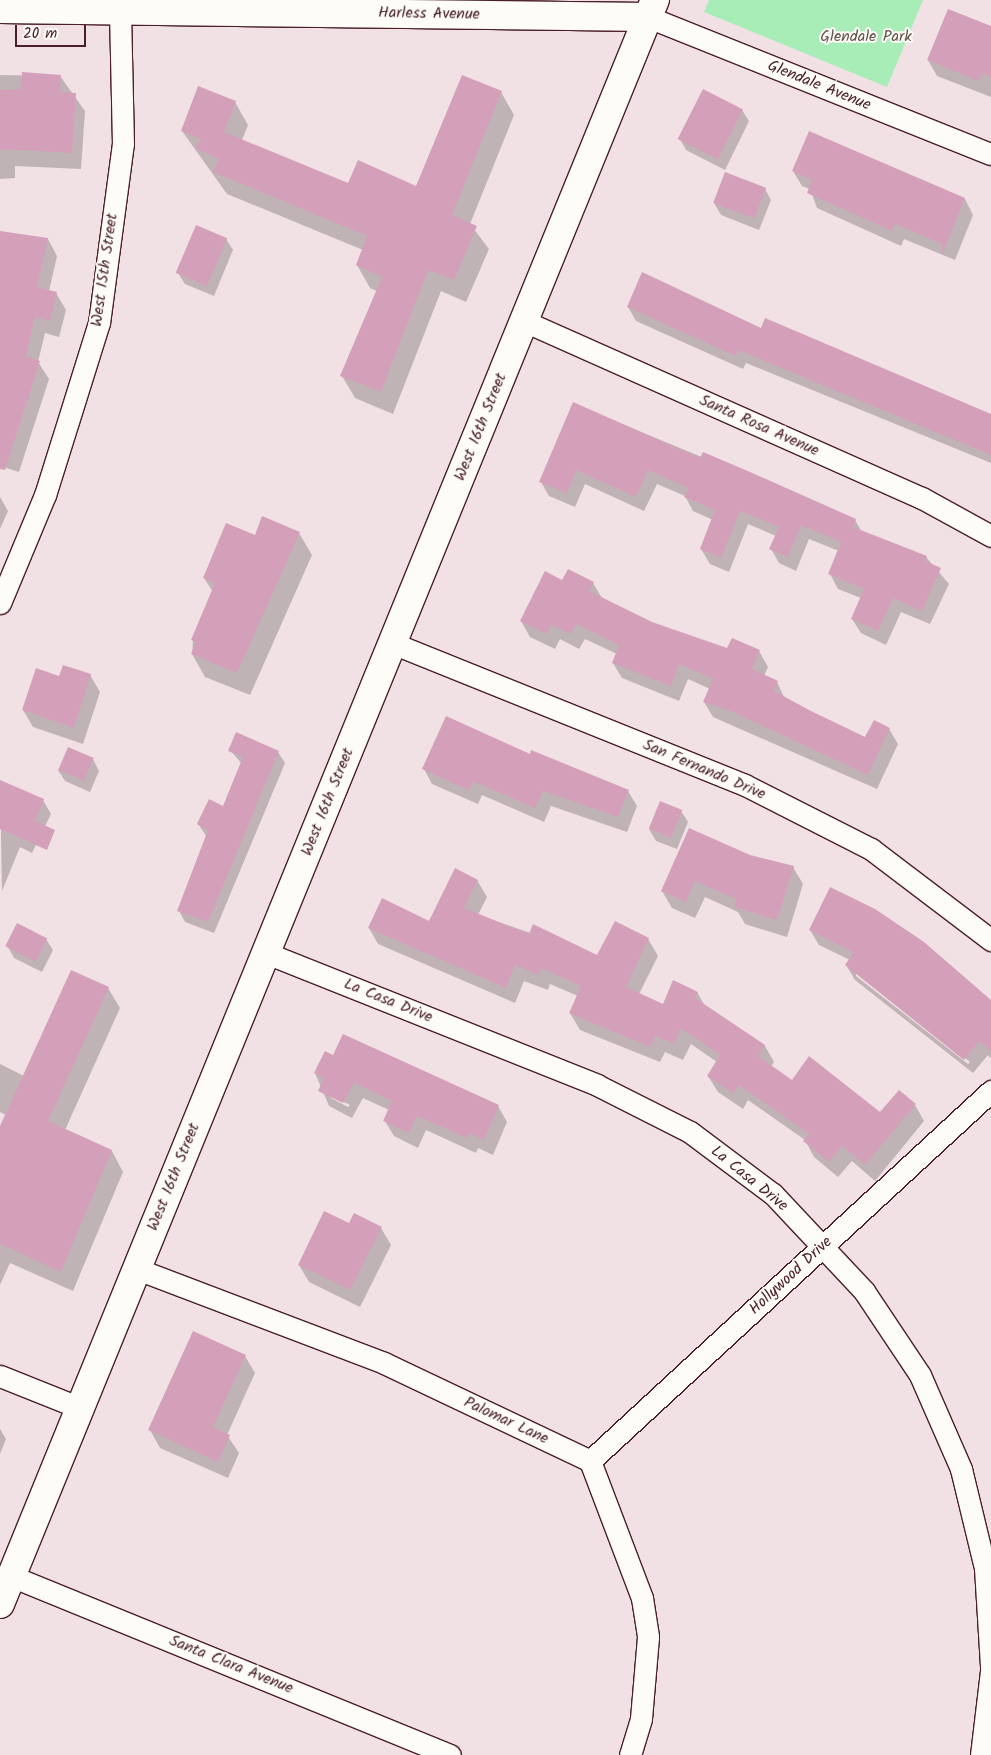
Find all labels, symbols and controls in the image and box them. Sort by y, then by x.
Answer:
street label: Harless Avenue [378,4,480,24]
scale bar [18,15,89,47]
text: 20 m [23,22,57,46]
park label: Glendale Park [820,27,912,47]
street label: Glendale Avenue [765,57,873,115]
street label: West 15th Street [88,212,122,328]
street label: West 16th Street [451,370,511,484]
street label: Santa Rosa Avenue [696,391,822,461]
street label: San Fernando Drive [640,735,768,805]
street label: West 16th Street [298,745,358,859]
street label: La Casa Drive [341,975,435,1027]
street label: West 16th Street [144,1120,204,1234]
street label: La Casa Drive [706,1142,792,1216]
street label: Hollywood Drive [746,1233,836,1319]
street label: Palomar Lane [461,1393,551,1449]
street label: Santa Clara Avenue [166,1631,296,1699]

